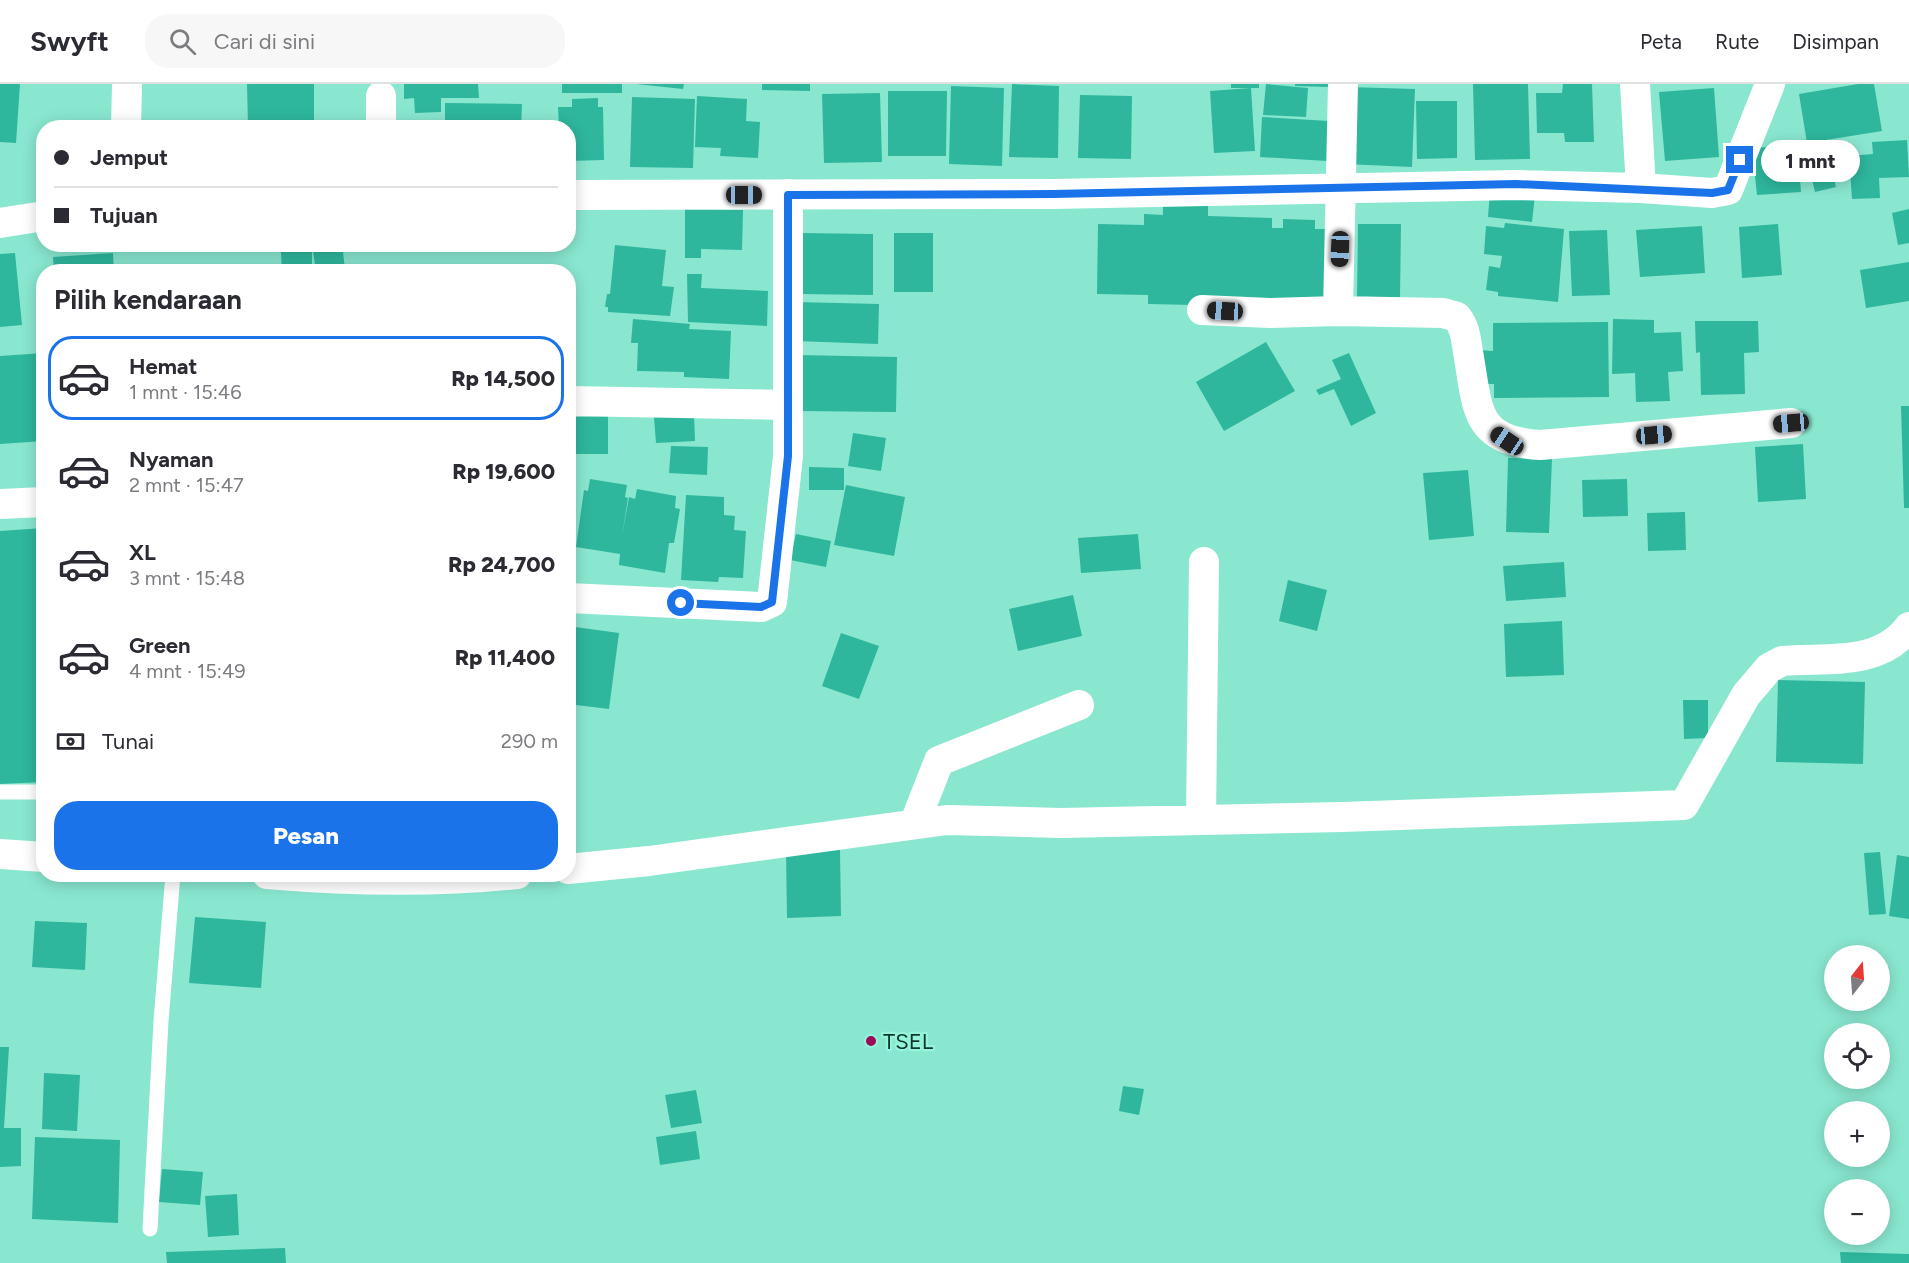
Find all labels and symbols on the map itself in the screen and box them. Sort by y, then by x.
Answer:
callout: 1 mnt [1761,139,1860,181]
route end [1726,146,1753,173]
car [726,186,762,204]
car [1330,231,1350,267]
car [1207,301,1243,321]
car [1772,412,1810,434]
car [1487,423,1527,459]
car [1635,424,1673,446]
route start [667,589,694,616]
north arrow [1824,945,1890,1011]
place label: TSEL [883,1028,934,1055]
marker: TSEL [864,1034,878,1048]

